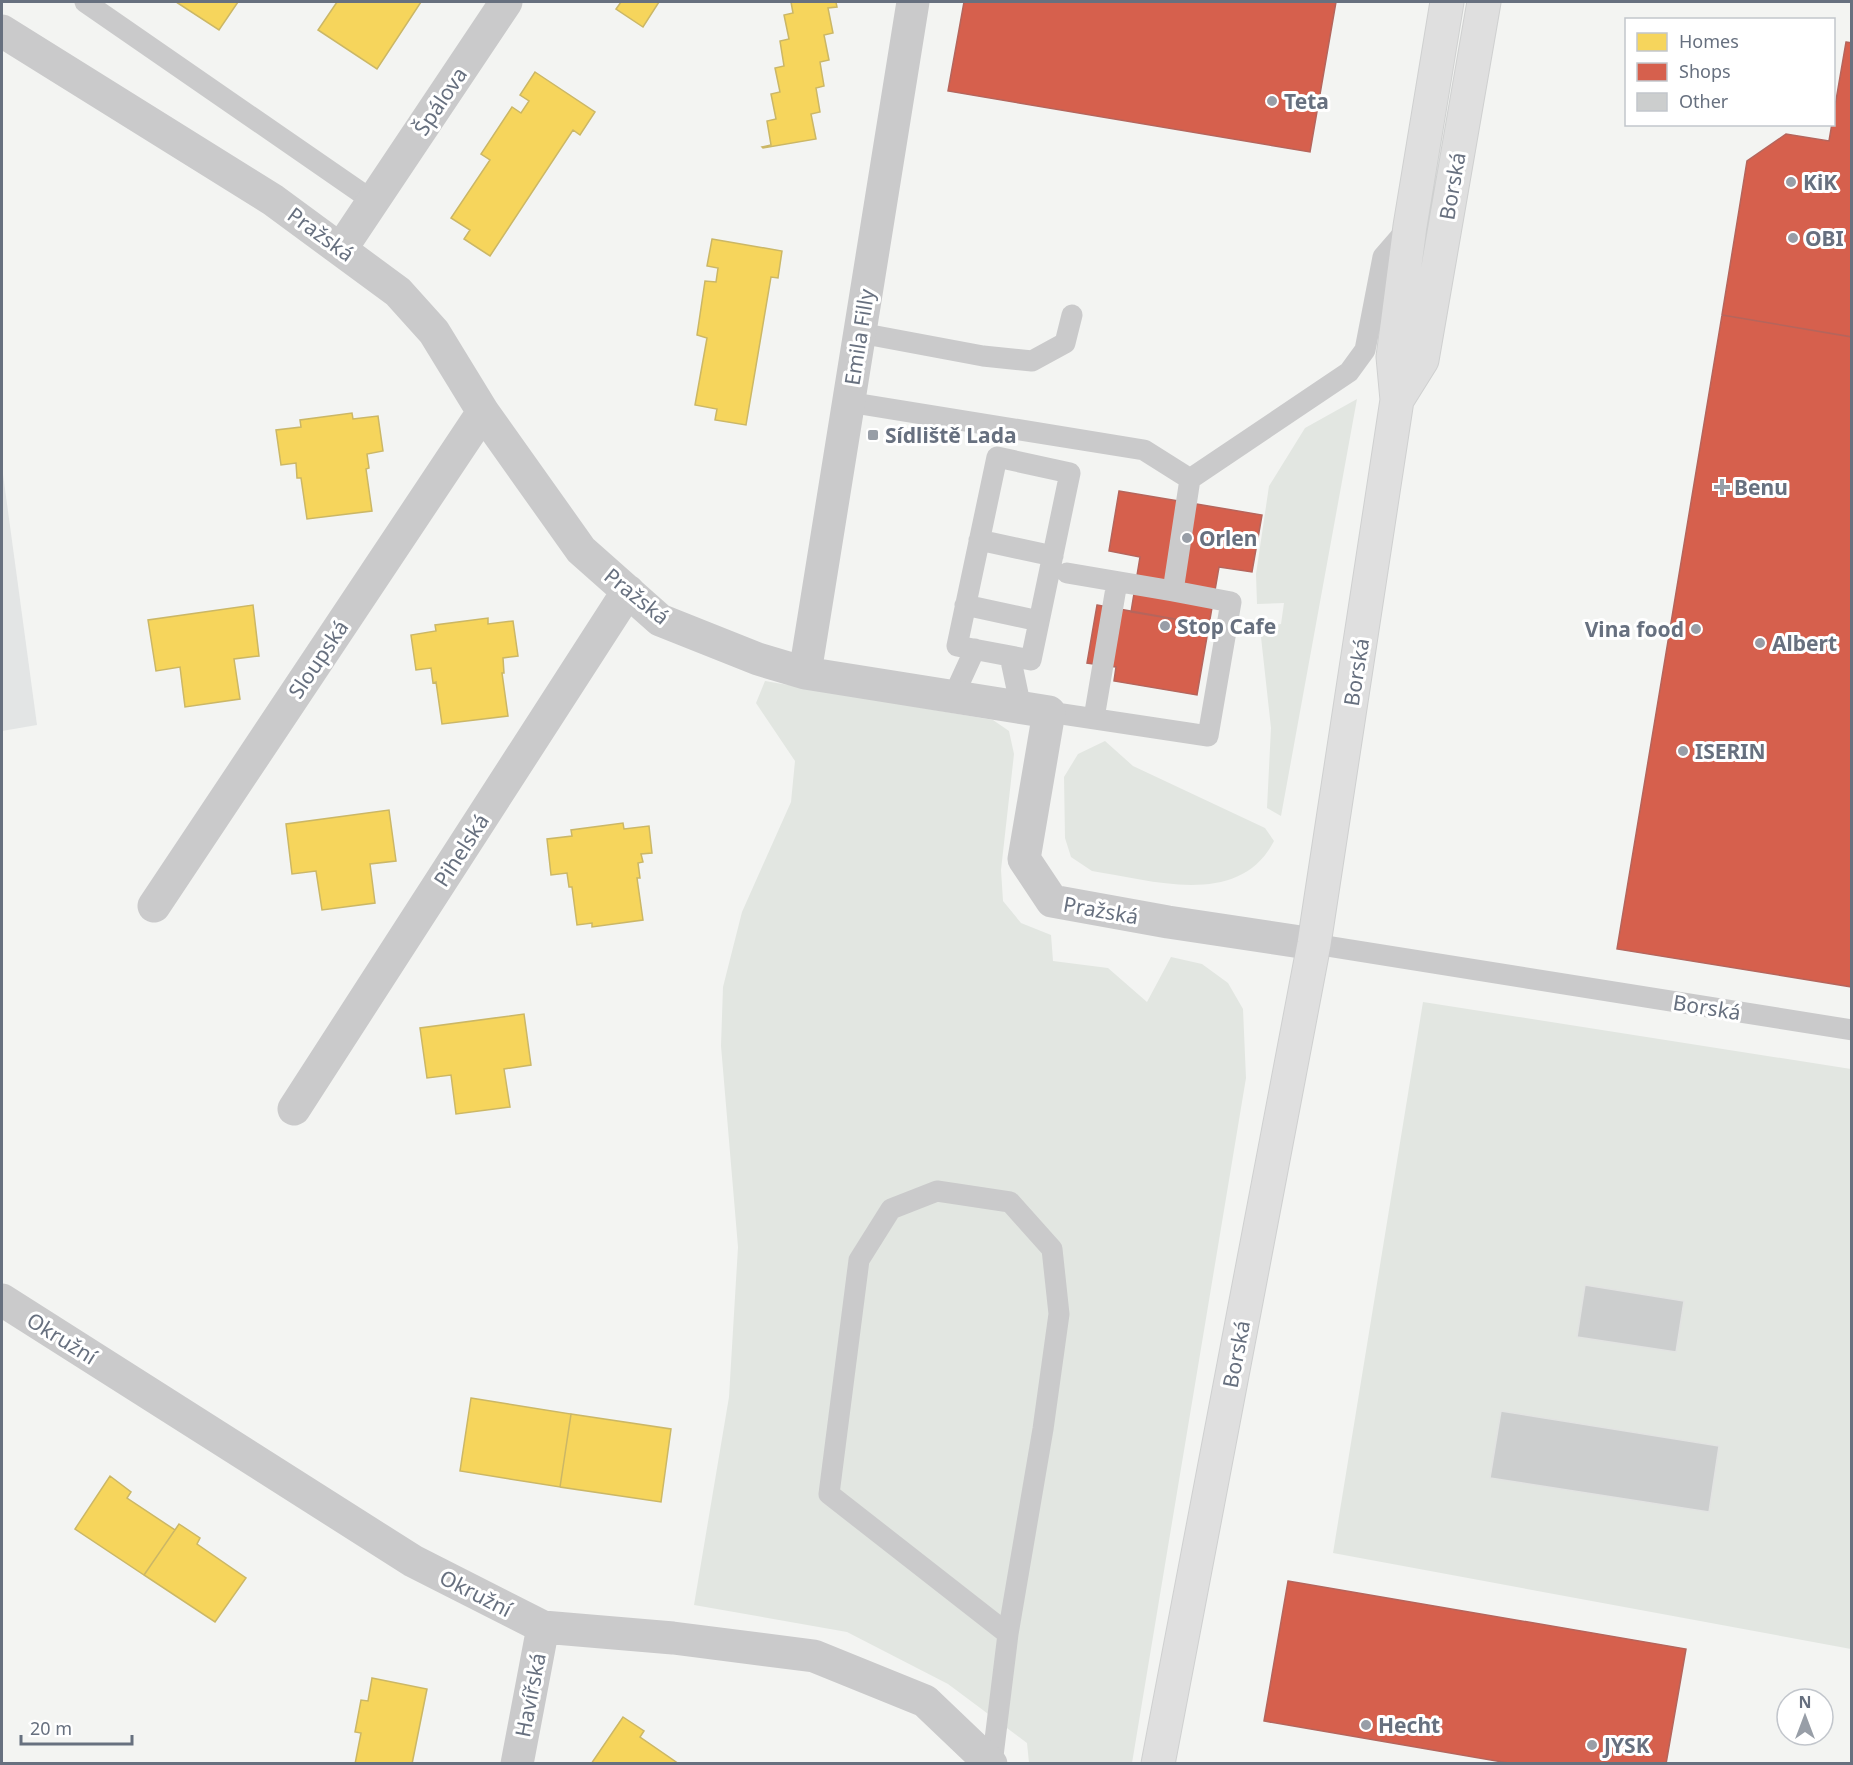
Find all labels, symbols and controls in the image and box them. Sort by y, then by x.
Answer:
legend [1625,18,1835,126]
text: Homes [1679,29,1739,53]
text: Shops [1679,59,1731,83]
street label: Špálova [407,62,473,140]
place label: Teta [1284,87,1329,115]
text: Other [1679,89,1729,113]
marker: Teta [1265,94,1279,108]
street label: Borská [1432,150,1472,222]
place label: KiK [1803,168,1837,196]
marker: KiK [1784,175,1798,189]
street label: Pražská [282,200,360,268]
place label: OBI [1805,224,1844,252]
marker: OBI [1786,231,1800,245]
street label: Emila Filly [838,287,880,387]
place label: Sídliště Lada [885,421,1016,449]
marker: Sídliště Lada [866,428,880,442]
place label: Benu [1734,473,1788,501]
marker: Benu [1715,480,1729,494]
place label: Orlen [1199,524,1257,552]
marker: Orlen [1180,531,1194,545]
street label: Pražská [599,561,675,631]
place label: Stop Cafe [1177,612,1276,640]
street label: Sloupská [282,614,354,704]
place label: Vina food [1585,615,1684,643]
marker: Stop Cafe [1158,619,1172,633]
marker: Vina food [1689,622,1703,636]
place label: Albert [1772,629,1837,657]
street label: Borská [1337,636,1375,708]
marker: Albert [1753,636,1767,650]
place label: ISERIN [1695,737,1766,765]
marker: ISERIN [1676,744,1690,758]
street label: Pihelská [427,808,495,892]
street label: Pražská [1061,890,1141,930]
street label: Borská [1671,988,1743,1026]
street label: Okružní [22,1306,103,1371]
street label: Borská [1216,1318,1256,1390]
street label: Okružní [435,1563,517,1623]
street label: Havířská [508,1651,552,1739]
north arrow [1775,1687,1835,1747]
text: N [1798,1691,1812,1713]
scale bar [21,1708,132,1746]
place label: Hecht [1378,1711,1440,1739]
text: 20 m [30,1716,72,1740]
marker: Hecht [1359,1718,1373,1732]
place label: JYSK [1602,1731,1650,1759]
marker: JYSK [1585,1738,1599,1752]

